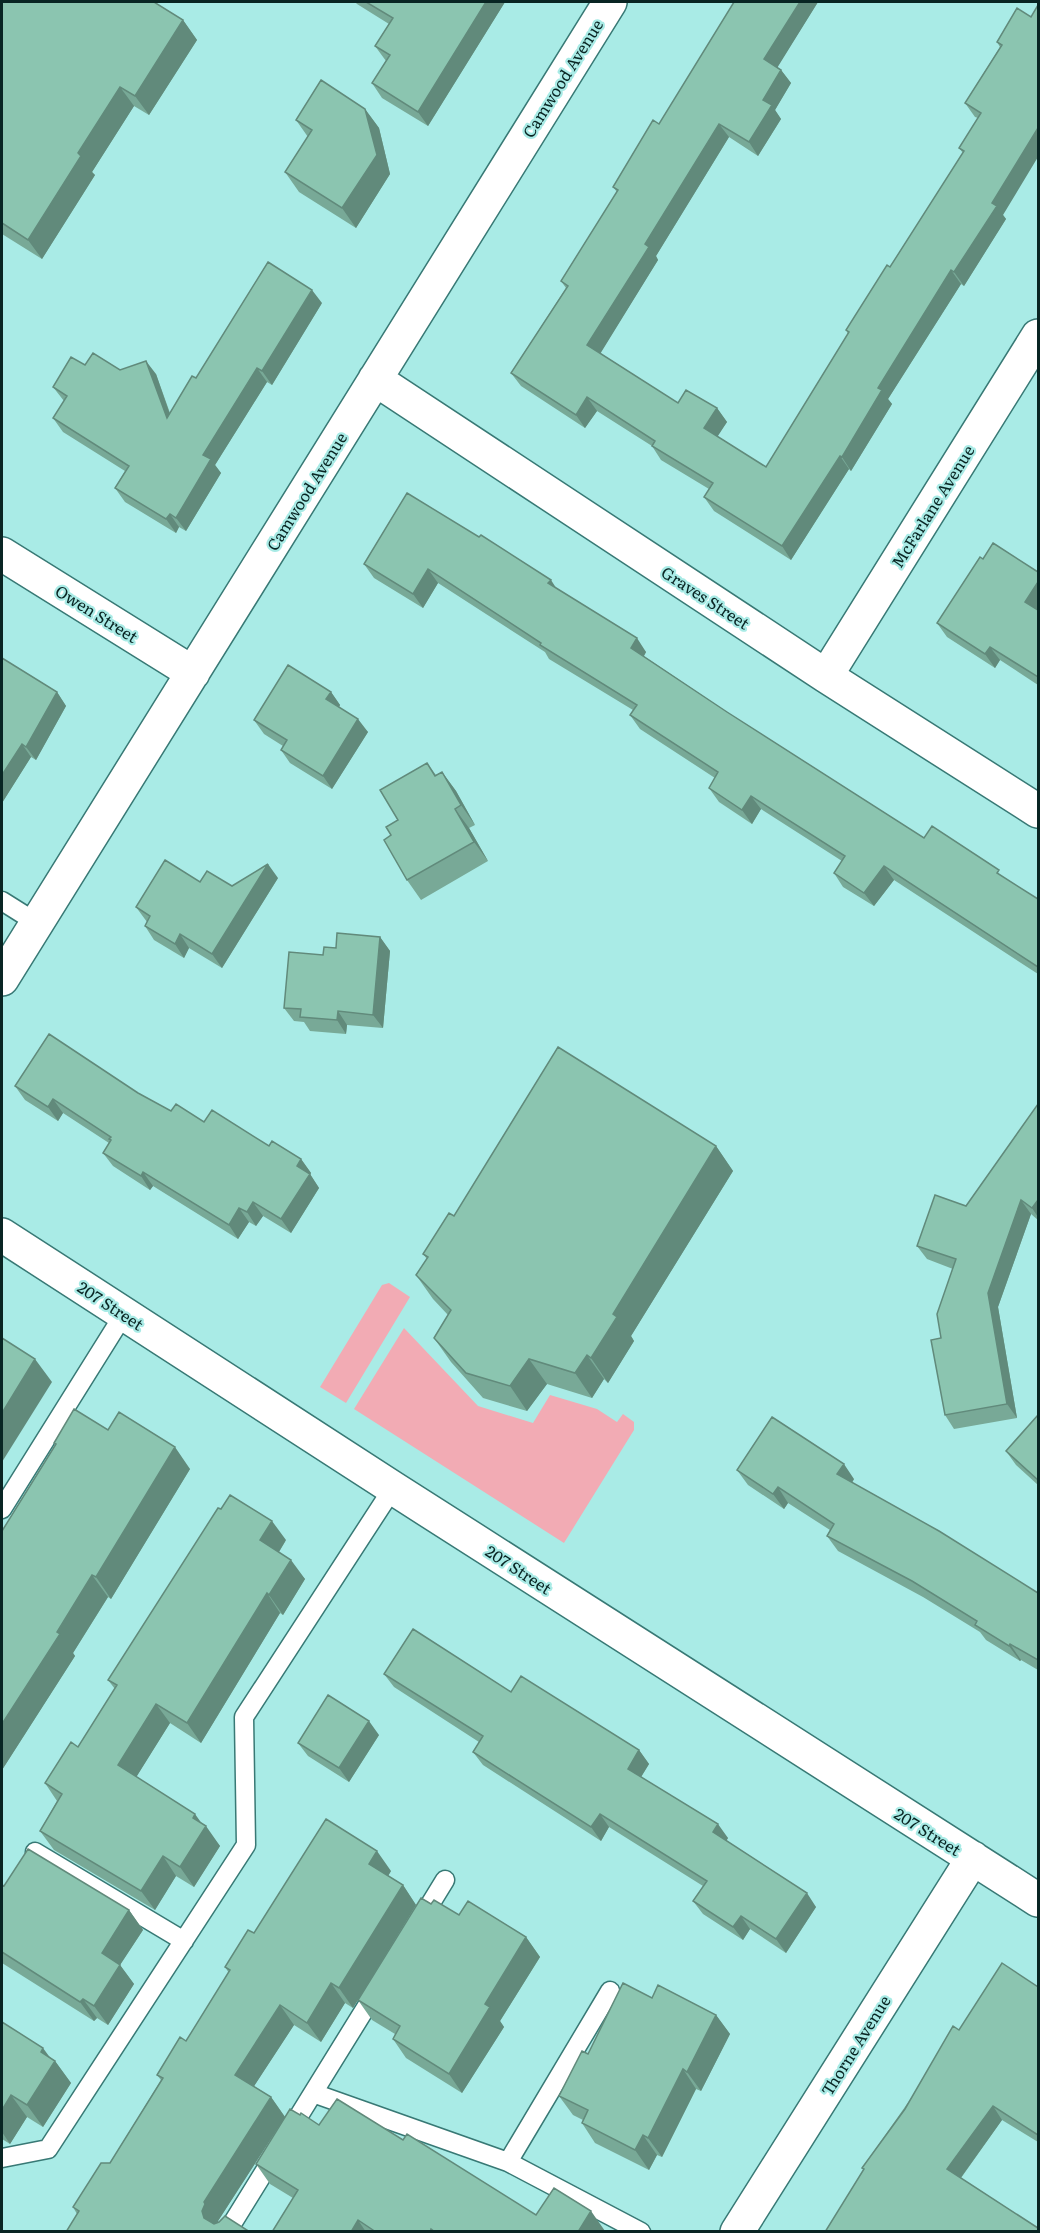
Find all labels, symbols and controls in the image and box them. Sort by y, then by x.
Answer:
street label: Camwood Avenue [516,14,608,142]
street label: Camwood Avenue [260,427,352,555]
street label: McFarlane Avenue [885,440,979,572]
street label: Graves Street [657,559,755,635]
street label: Owen Street [51,578,143,648]
street label: 207 Street [73,1275,149,1336]
street label: 207 Street [481,1539,557,1600]
street label: 207 Street [890,1801,966,1861]
street label: Thorne Avenue [814,1990,896,2100]

